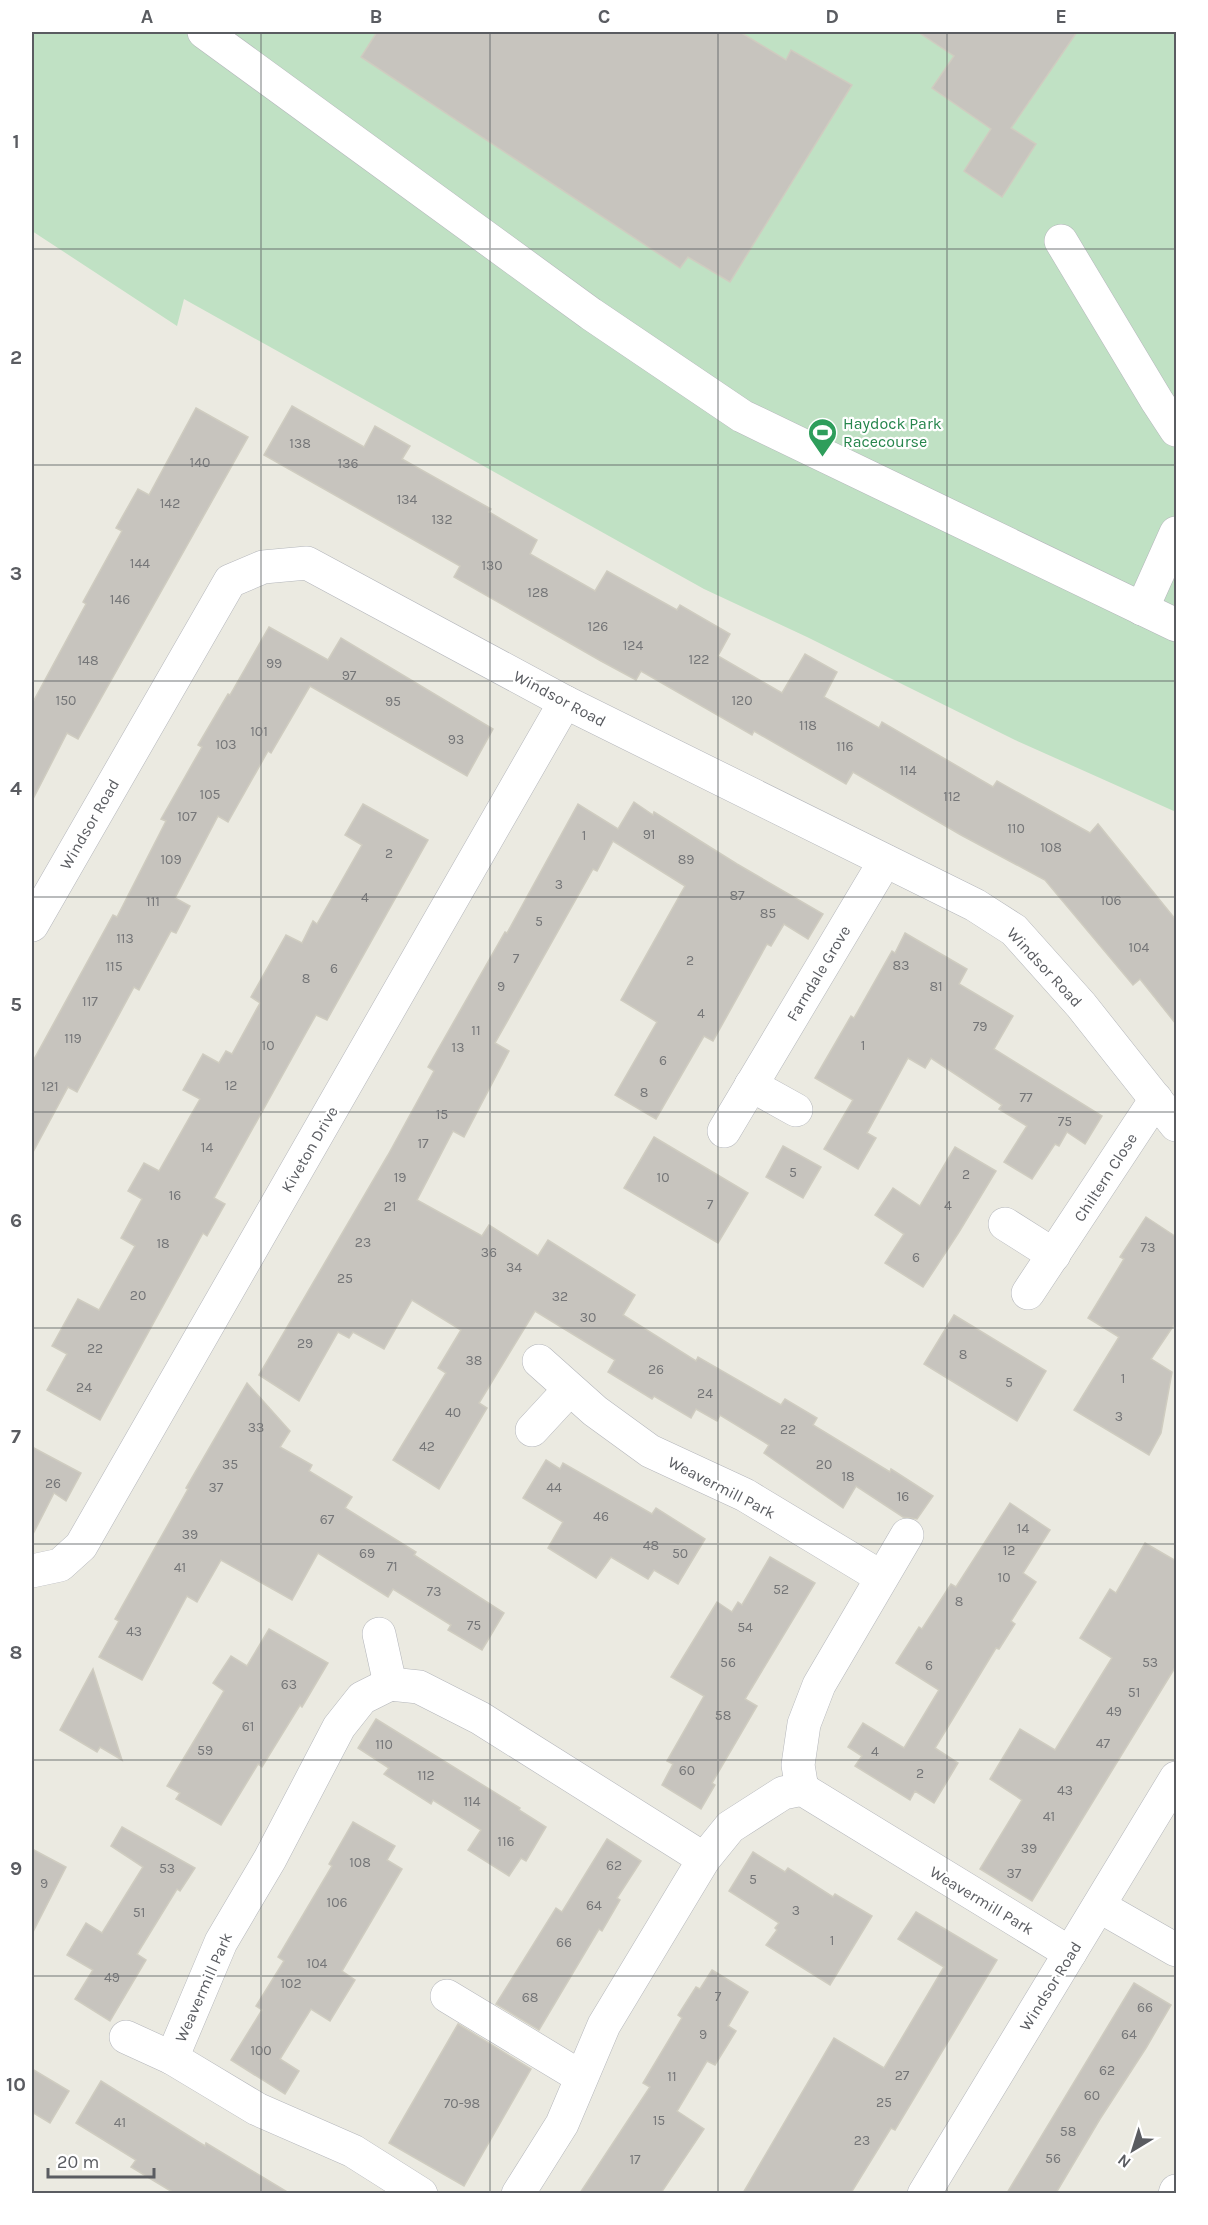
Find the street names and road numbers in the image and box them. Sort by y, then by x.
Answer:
street label: Windsor Road [510,666,609,731]
street label: Windsor Road [56,775,123,873]
street label: Farndale Grove [782,922,854,1024]
street label: Windsor Road [1003,924,1086,1011]
street label: Kiveton Drive [277,1103,342,1196]
street label: Chiltern Close [1070,1129,1141,1225]
street label: Weavermill Park [665,1452,779,1523]
street label: Weavermill Park [926,1862,1037,1939]
street label: Weavermill Park [171,1930,236,2045]
street label: Windsor Road [1015,1938,1085,2034]

